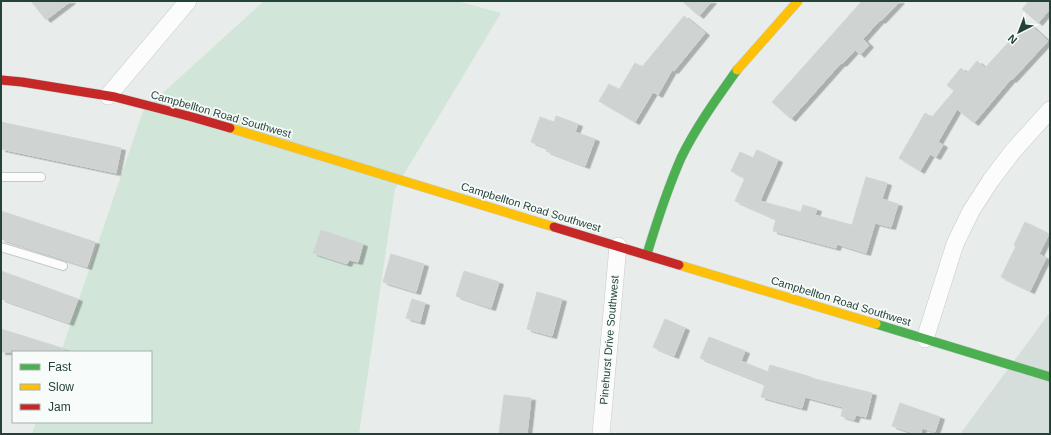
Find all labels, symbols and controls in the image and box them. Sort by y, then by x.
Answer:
north arrow [999,12,1039,52]
text: N [1005,32,1019,47]
street label: Campbellton Road Southwest [149,88,293,140]
street label: Campbellton Road Southwest [460,180,602,234]
street label: Campbellton Road Southwest [770,274,912,328]
street label: Pinehurst Drive Southwest [597,275,621,405]
legend [12,351,152,423]
text: Fast [48,360,72,374]
text: Slow [48,380,74,394]
text: Jam [48,400,71,414]

